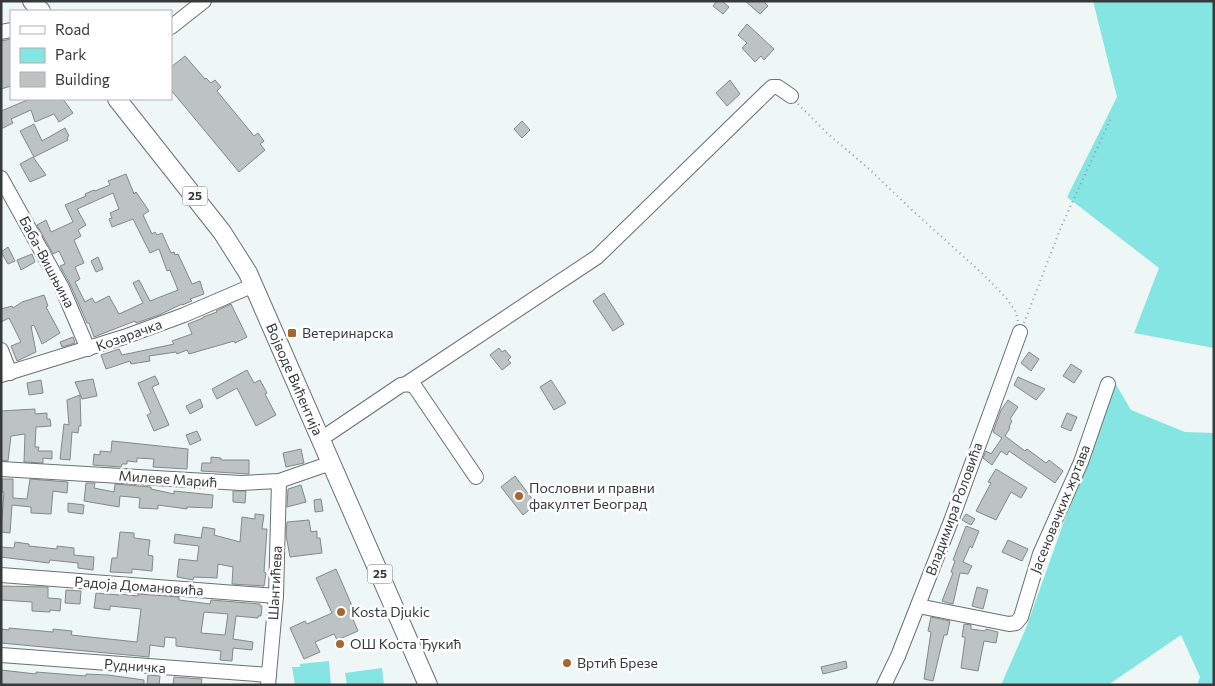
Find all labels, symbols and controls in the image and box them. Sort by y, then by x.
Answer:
legend [10,10,172,100]
text: Road [55,20,90,38]
text: Park [55,45,86,63]
text: Building [55,70,110,88]
road number: 25 [182,187,208,206]
street label: Баба-Вишњина [16,213,79,311]
street label: Козарачка [94,315,164,354]
street label: Војводе Вићентија [263,320,327,438]
place label: Ветеринарска [302,324,394,341]
marker: Ветеринарска [286,327,298,339]
street label: Владимира Роловића [921,440,986,578]
street label: Јасеновачких жртава [1026,442,1093,576]
street label: Милеве Марић [118,467,218,490]
place label: Пословни и правни факултет Београд [529,479,655,512]
marker: Пословни и правни факултет Београд [513,490,525,502]
street label: Шантићева [264,545,285,621]
road number: 25 [368,564,392,584]
street label: Радоја Домановића [74,572,204,599]
place label: Kosta Djukic [351,603,430,620]
marker: Kosta Djukic [335,606,347,618]
place label: ОШ Коста Ђукић [350,635,462,652]
marker: ОШ Коста Ђукић [334,638,346,650]
place label: Вртић Брезе [577,654,658,671]
street label: Рудничка [104,655,167,676]
marker: Вртић Брезе [561,657,573,669]

